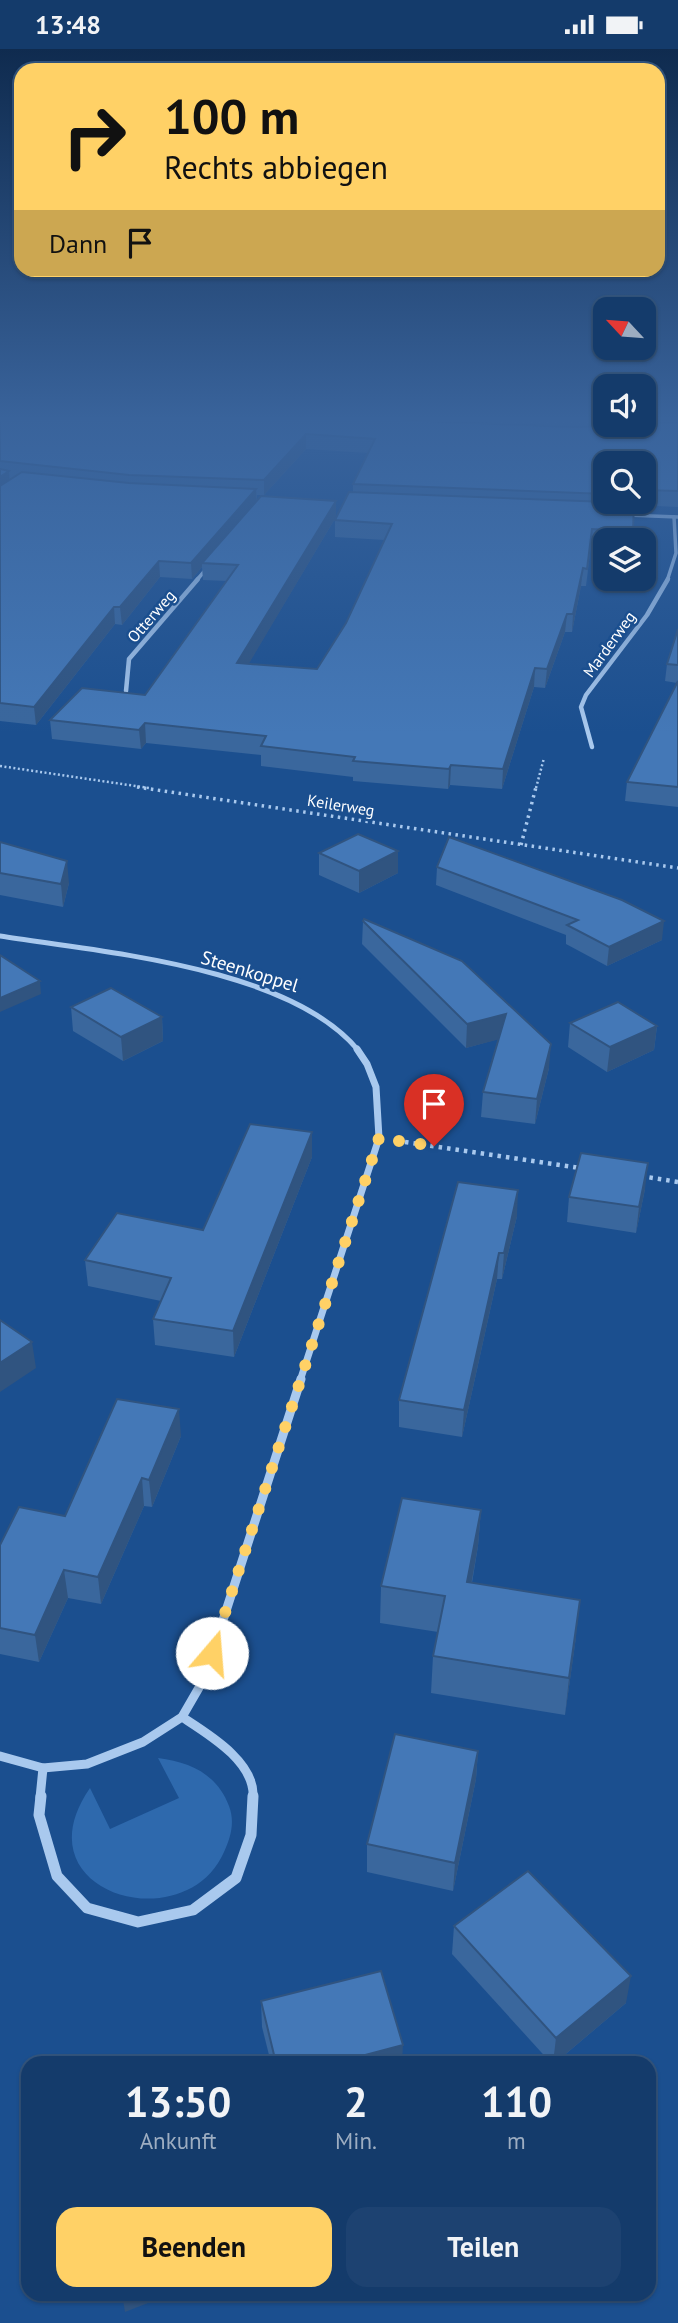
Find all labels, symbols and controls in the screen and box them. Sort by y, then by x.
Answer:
text: 13:48 [35,8,101,41]
text: 100 m [164,84,299,148]
icon: right [49,91,140,182]
text: Rechts abbiegen [164,146,388,188]
icon: arrive [121,224,159,262]
text: Dann [49,227,107,260]
north arrow [593,297,656,361]
map controls [593,297,656,591]
button: sound [593,374,656,437]
button: search [593,451,656,514]
button: layers [593,528,656,591]
street label: Otterweg [123,586,179,646]
street label: Marderweg [578,607,640,681]
street label: Keilerweg [306,790,376,820]
street label: Steenkoppel [198,945,302,997]
pin [404,1074,464,1146]
icon: arrive [415,1085,453,1123]
position arrow [175,1616,249,1690]
text: 13:50 [125,2074,231,2129]
text: 2 [344,2074,368,2129]
text: 110 [481,2074,552,2129]
text: Ankunft [140,2126,216,2155]
text: Min. [335,2126,377,2155]
text: m [507,2126,526,2155]
button: Beenden [56,2207,332,2287]
button: Teilen [346,2207,621,2287]

